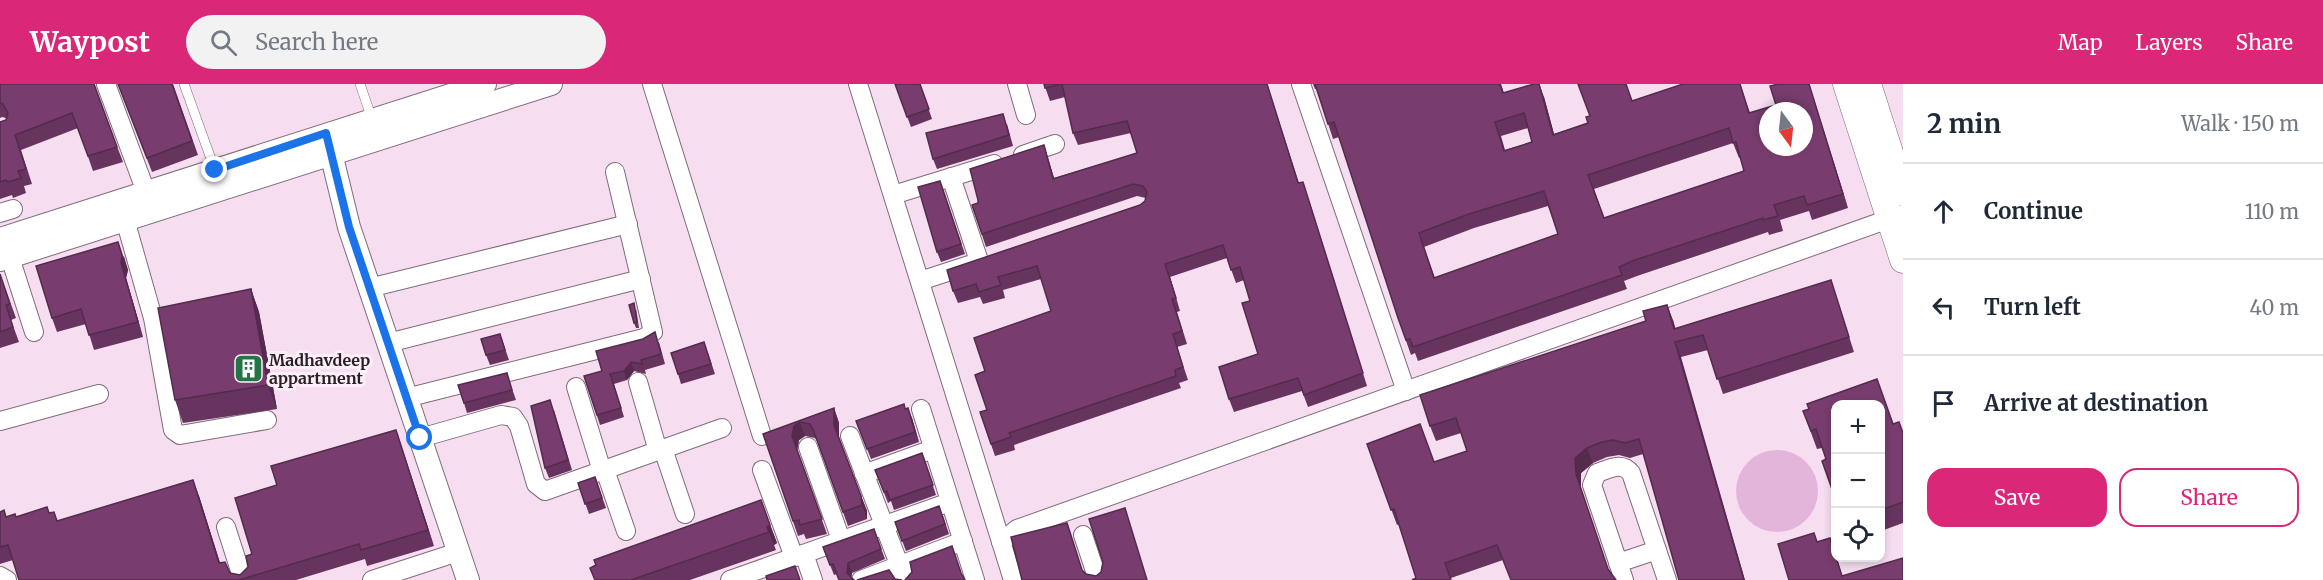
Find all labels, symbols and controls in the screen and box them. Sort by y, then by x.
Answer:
search box [186,15,606,69]
text: Waypost [30,24,150,60]
icon: search [207,26,240,59]
text: Search here [255,28,378,56]
text: Map [2058,29,2103,56]
text: Layers [2136,29,2203,56]
text: Share [2236,29,2293,56]
north arrow [1759,102,1813,156]
text: 2 min [1927,107,2001,140]
text: Walk · 150 m [2181,111,2299,136]
route end [201,156,227,182]
icon: ahead [1927,195,1960,228]
text: Continue [1984,197,2083,225]
text: 110 m [2245,199,2299,224]
icon: left [1927,291,1960,324]
text: Turn left [1984,293,2081,321]
text: 40 m [2249,295,2299,320]
place label: Madhavdeep appartment [269,350,370,388]
building icon: Madhavdeep appartment [232,353,264,385]
icon: arrive [1927,387,1960,420]
text: Arrive at destination [1984,389,2208,417]
map controls [1831,400,1885,562]
button: + [1831,400,1885,454]
route start [406,424,432,450]
button: − [1831,454,1885,508]
button: Save [1927,468,2107,527]
button: Share [2119,468,2299,527]
button: locate [1831,508,1885,562]

